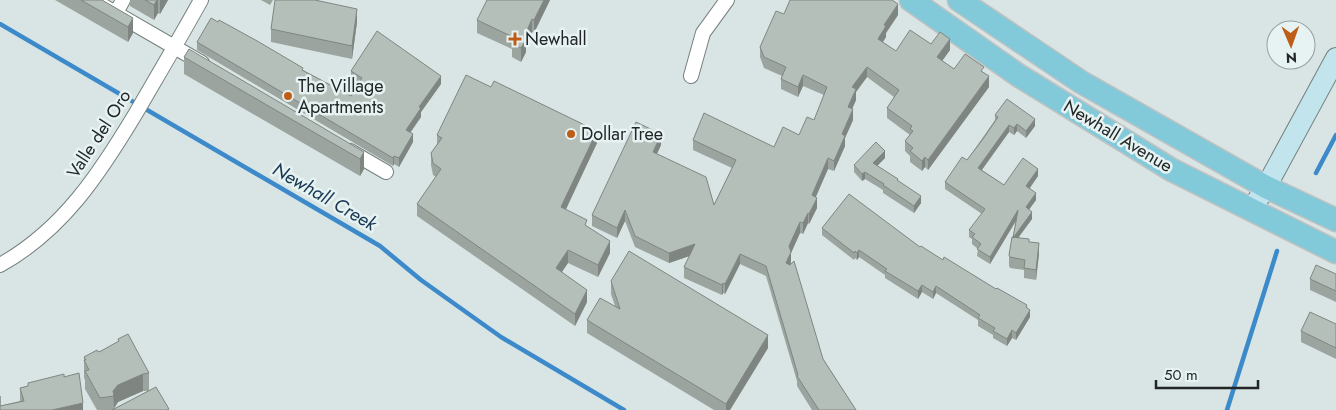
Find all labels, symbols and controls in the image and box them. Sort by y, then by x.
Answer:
north arrow [1266,20,1316,70]
place label: Newhall [525,26,587,52]
marker: Newhall [509,33,521,45]
text: N [1286,48,1297,68]
place label: The Village Apartments [298,73,384,120]
street label: Valle del Oro [61,85,137,183]
marker: The Village Apartments [282,90,294,102]
street label: Newhall Avenue [1059,93,1177,179]
place label: Dollar Tree [581,121,663,147]
marker: Dollar Tree [565,128,577,140]
water label: Newhall Creek [268,156,383,238]
scale bar [1156,358,1258,390]
text: 50 m [1164,364,1198,386]

